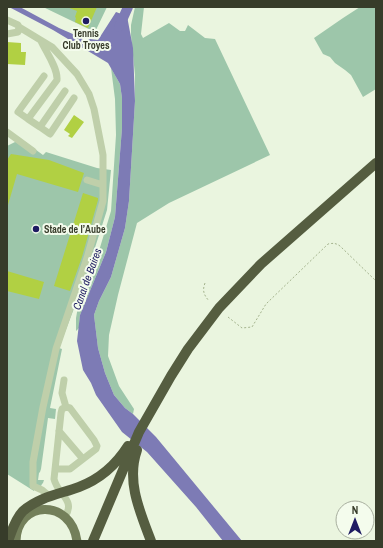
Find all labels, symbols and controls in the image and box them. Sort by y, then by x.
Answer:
marker: Tennis Club Troyes [81,16,91,26]
place label: Tennis Club Troyes [63,27,110,52]
place label: Stade de l’Aube [44,223,106,236]
marker: Stade de l’Aube [31,224,41,234]
water label: Canal de Baires [69,246,105,312]
north arrow [335,500,375,540]
text: N [352,503,358,517]

